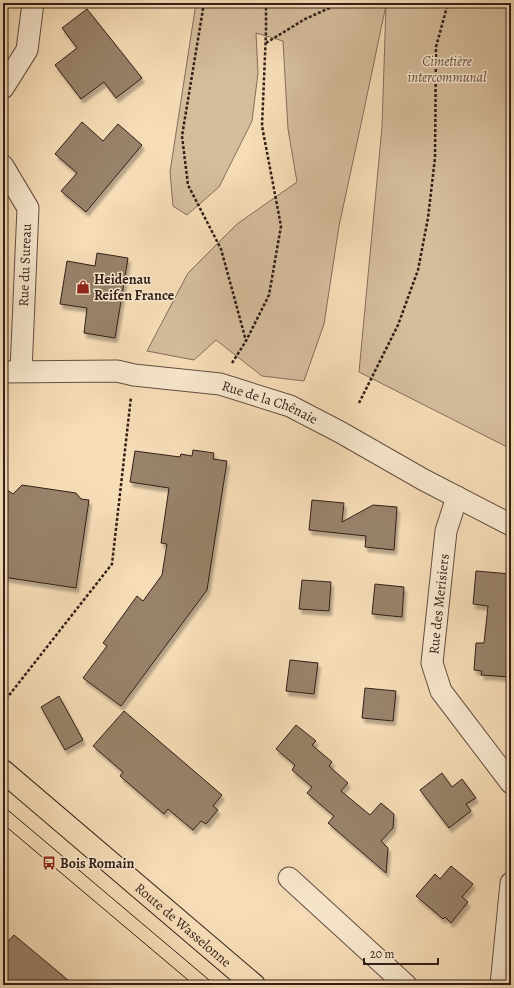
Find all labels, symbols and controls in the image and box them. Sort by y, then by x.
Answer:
park label: Cimetière intercommunal [408,52,487,87]
street label: Rue du Sureau [14,223,36,307]
place label: Heidenau Reifen France [94,270,175,305]
shop icon: Heidenau Reifen France [75,279,91,295]
street label: Rue de la Chênaie [220,376,321,428]
street label: Rue des Merisiers [424,553,454,655]
place label: Bois Romain [60,854,135,873]
bus stop icon: Bois Romain [41,855,57,871]
street label: Route de Wasselonne [131,878,236,971]
scale bar [364,940,438,966]
text: 20 m [370,946,394,962]

